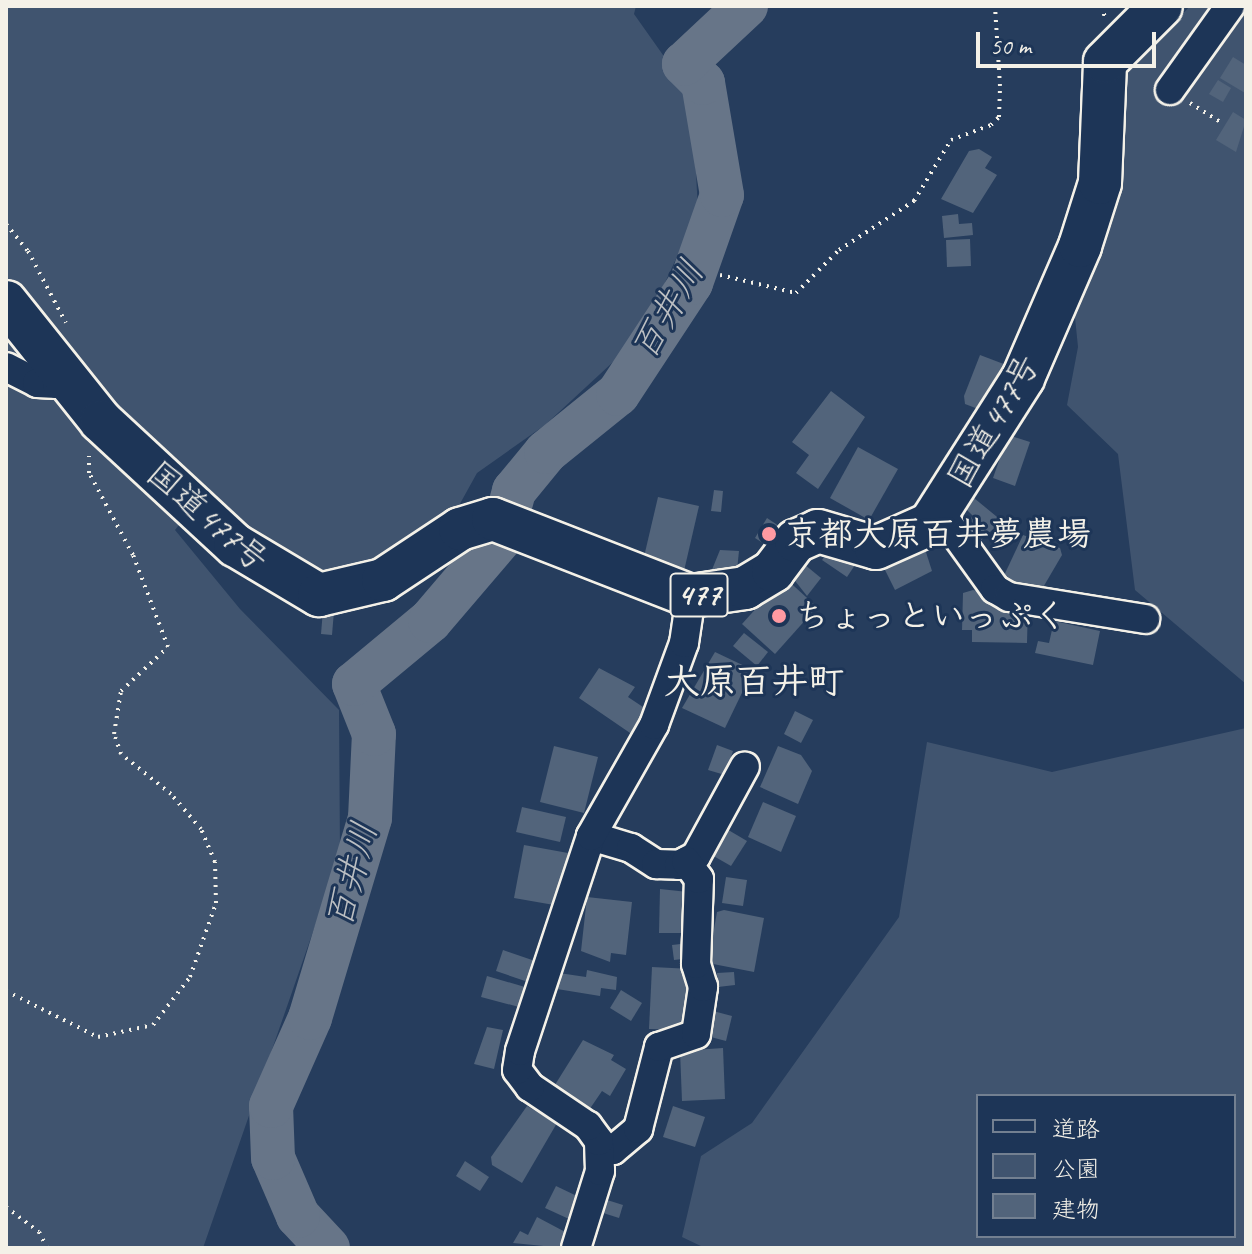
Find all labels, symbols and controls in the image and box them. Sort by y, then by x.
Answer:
scale bar [980,16,1160,66]
text: 50 m [990,31,1031,61]
water label: 百井川 [622,252,714,368]
street label: 国道477号 [938,347,1048,495]
street label: 国道477号 [139,452,277,580]
place label: 京都大原百井夢農場 [785,514,1091,554]
marker: 京都大原百井夢農場 [760,525,778,543]
road number: 477 [669,567,729,623]
place label: ちょっといっぷく [795,596,1067,636]
marker: ちょっといっぷく [770,607,788,625]
district label: 大原百井町 [664,660,844,704]
water label: 百井川 [317,817,387,933]
legend [976,1094,1236,1238]
text: 道路 [1052,1114,1100,1144]
text: 公園 [1052,1154,1100,1184]
text: 建物 [1052,1194,1100,1224]

